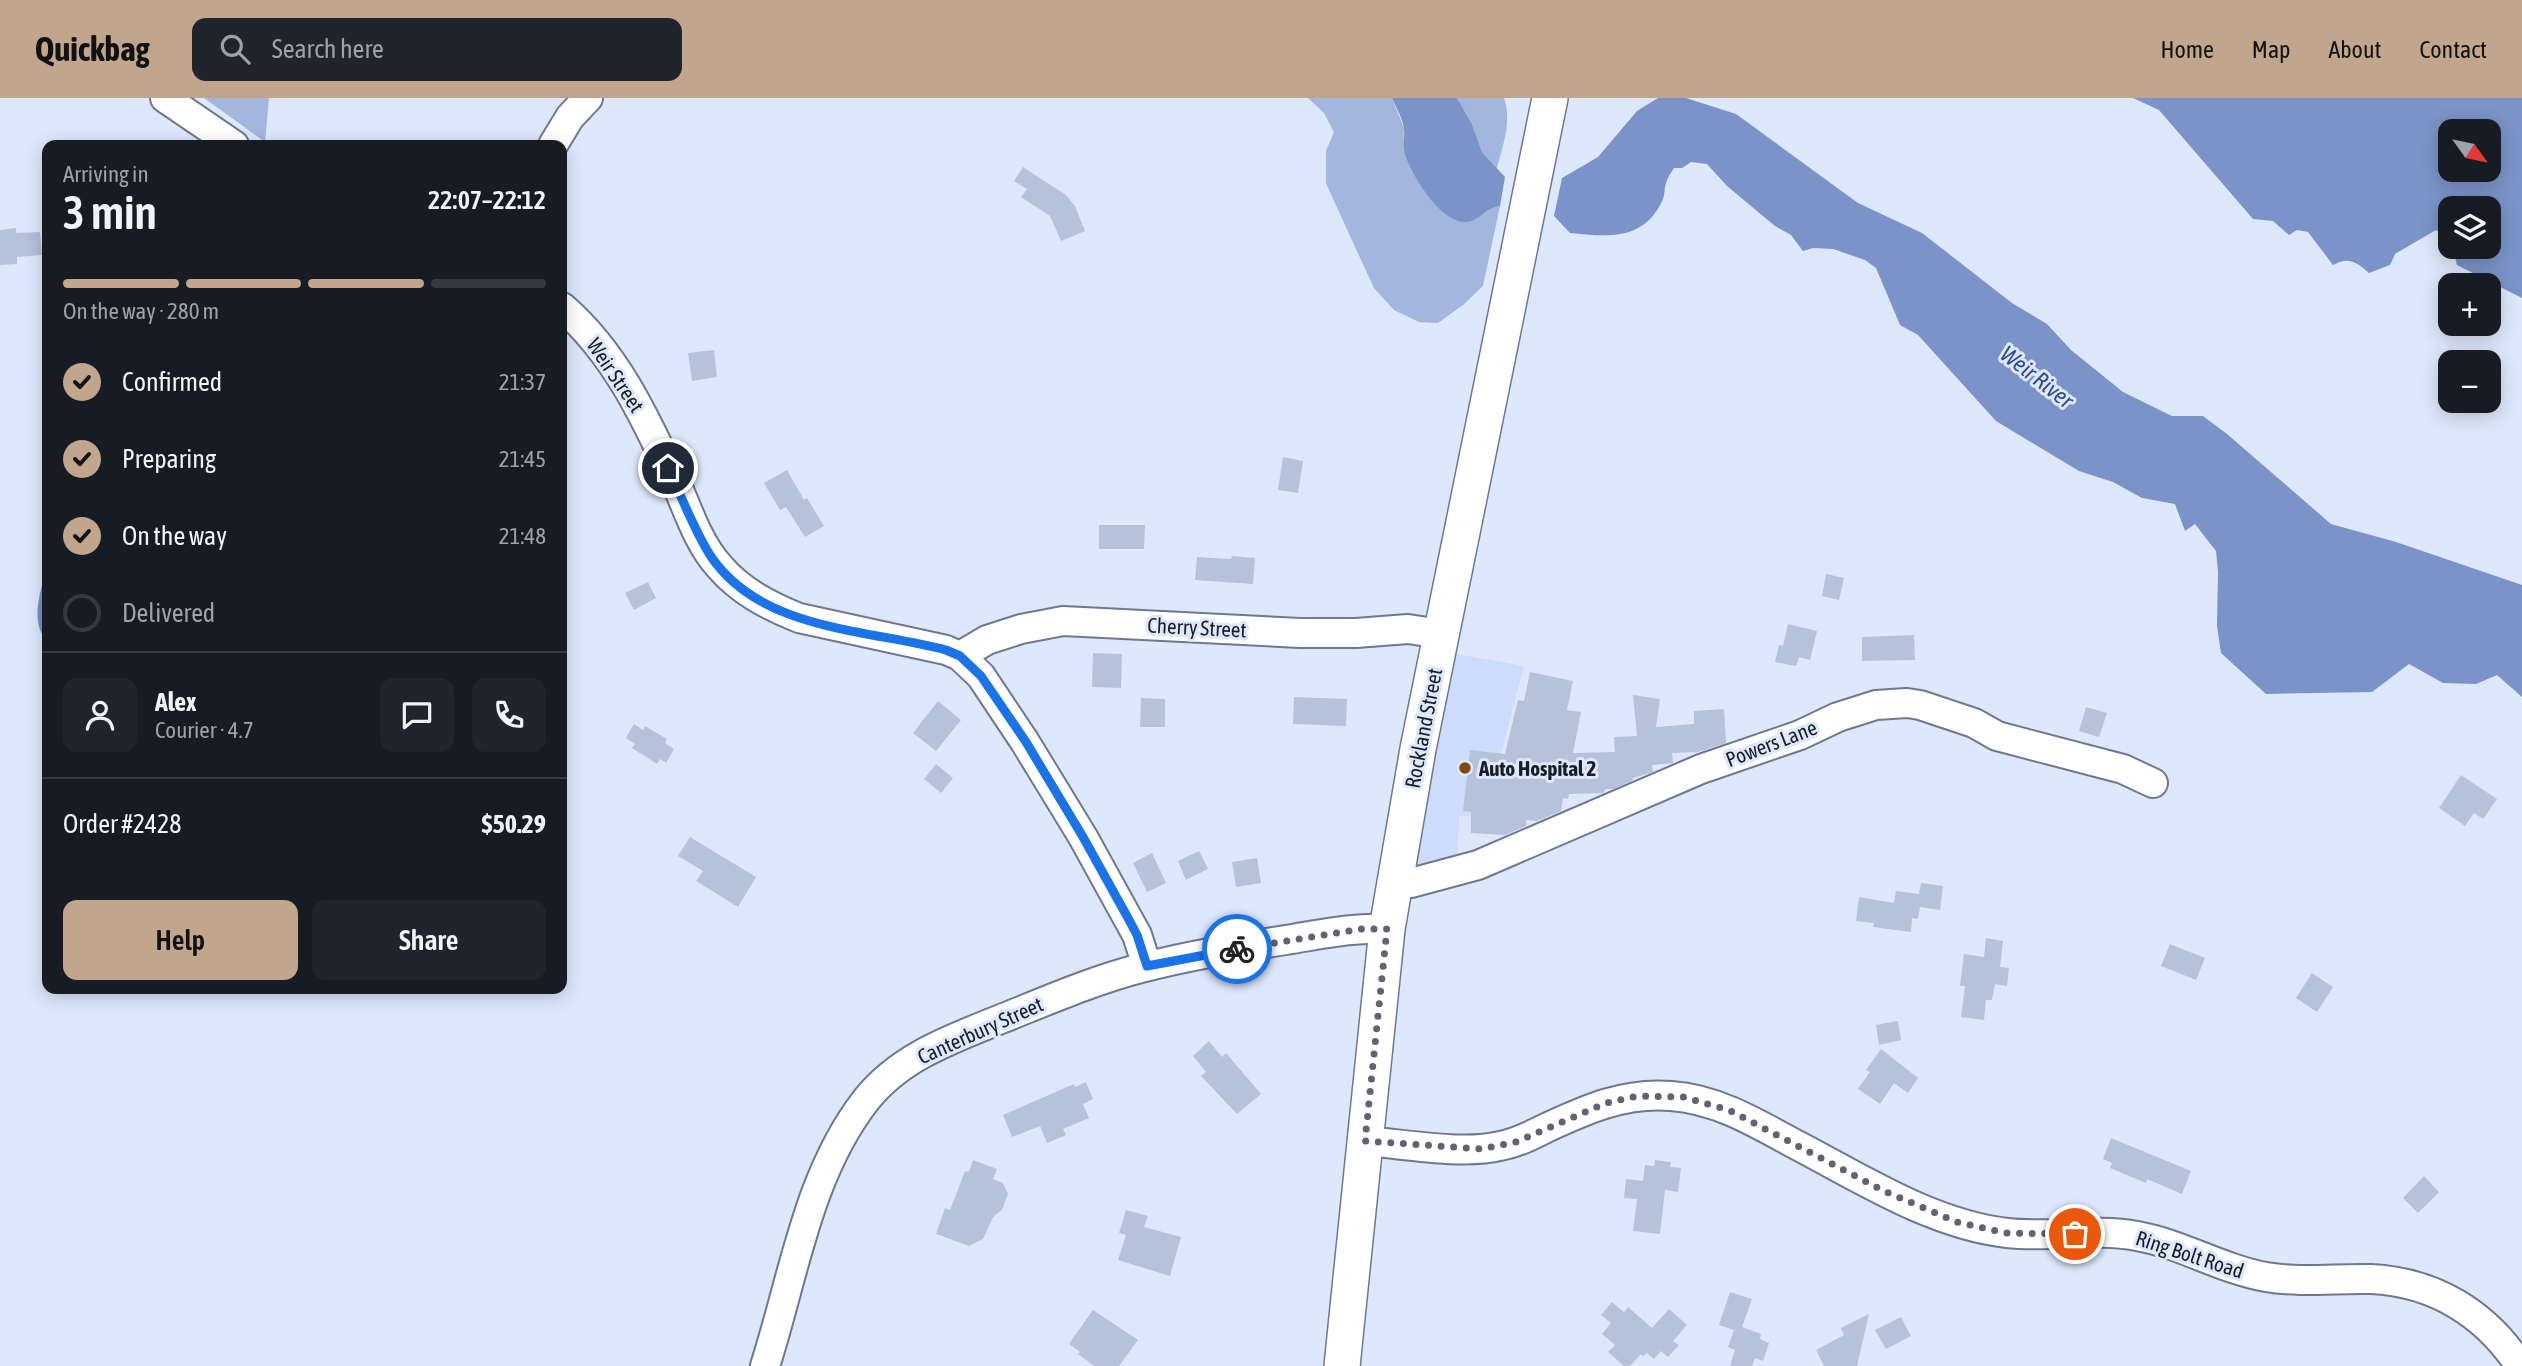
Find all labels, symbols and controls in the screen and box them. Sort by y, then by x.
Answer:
search box [192,18,682,81]
text: Quickbag [35,30,150,68]
icon: search [216,30,254,68]
text: Search here [272,34,384,64]
text: Home [2160,36,2214,63]
text: Map [2252,36,2290,63]
text: About [2328,36,2381,63]
text: Contact [2419,36,2487,63]
north arrow [2438,119,2501,182]
map controls [2438,119,2501,413]
text: Arriving in [63,161,149,187]
text: 22:07–22:12 [428,185,546,215]
text: 3 min [63,186,157,239]
button: layers [2438,196,2501,259]
button: + [2438,273,2501,336]
text: On the way · 280 m [63,298,219,324]
street label: Weir Street [583,333,649,417]
water label: Weir River [1996,341,2079,414]
button: − [2438,350,2501,413]
icon: check [63,363,101,401]
text: Confirmed [122,367,222,397]
text: 21:37 [499,369,546,395]
pin [638,438,698,498]
icon: check [63,440,101,478]
text: Preparing [122,444,216,474]
text: 21:45 [499,446,546,472]
icon: home [649,449,687,487]
icon: check [63,517,101,555]
text: On the way [122,521,227,551]
text: 21:48 [499,523,546,549]
text: Delivered [122,598,215,628]
street label: Cherry Street [1147,612,1247,642]
street label: Rockland Street [1400,666,1446,790]
button: person [63,678,137,752]
button: chat [380,678,454,752]
button: phone [472,678,546,752]
text: Alex [155,687,196,717]
street label: Powers Lane [1722,715,1820,771]
text: Courier · 4.7 [155,717,254,743]
place label: Auto Hospital 2 [1478,756,1597,780]
marker: Auto Hospital 2 [1457,760,1473,776]
text: Order #2428 [63,809,182,839]
text: $50.29 [482,809,546,839]
button: Help [63,900,298,980]
button: Share [312,900,546,980]
courier [1202,914,1272,984]
icon: bike [1218,930,1256,968]
street label: Canterbury Street [914,992,1046,1068]
pin [2045,1204,2105,1264]
icon: bag [2056,1215,2094,1253]
street label: Ring Bolt Road [2133,1225,2247,1283]

